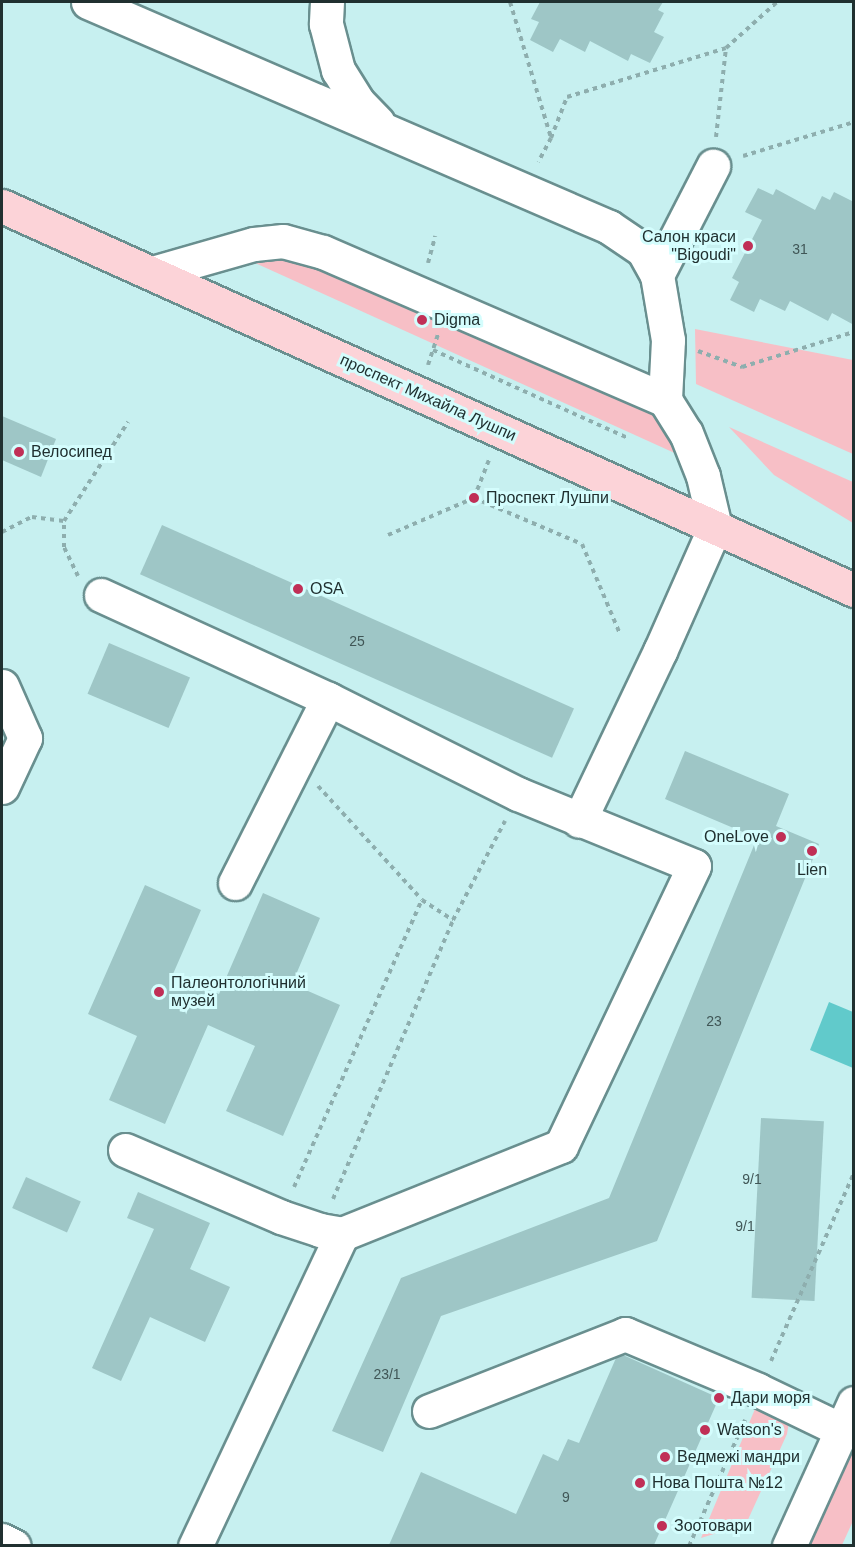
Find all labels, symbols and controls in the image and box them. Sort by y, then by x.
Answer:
place label: Салон краси "Bigoudi" [642,227,736,265]
marker: Салон краси "Bigoudi" [741,239,755,253]
house number: 31 [792,241,808,257]
place label: Digma [434,310,480,330]
marker: Digma [415,313,429,327]
street label: проспект Михайла Лушпи [337,350,519,446]
place label: Велосипед [31,442,112,462]
marker: Велосипед [12,445,26,459]
place label: Проспект Лушпи [486,488,609,508]
marker: Проспект Лушпи [467,491,481,505]
place label: OSA [310,579,344,599]
marker: OSA [291,582,305,596]
house number: 25 [349,633,365,649]
place label: OneLove [704,827,769,847]
marker: OneLove [774,830,788,844]
marker: Lien [805,844,819,858]
place label: Lien [797,860,827,880]
place label: Палеонтологічний музей [171,973,306,1011]
marker: Палеонтологічний музей [152,985,166,999]
house number: 23 [706,1013,722,1029]
house number: 9/1 [742,1171,762,1187]
house number: 9/1 [735,1218,755,1234]
house number: 23/1 [373,1366,401,1382]
place label: Дари моря [731,1388,810,1408]
marker: Дари моря [712,1391,726,1405]
place label: Watson's [717,1420,782,1440]
marker: Watson's [698,1423,712,1437]
place label: Ведмежі мандри [677,1447,800,1467]
marker: Ведмежі мандри [658,1450,672,1464]
place label: Нова Пошта №12 [652,1473,783,1493]
marker: Нова Пошта №12 [633,1476,647,1490]
house number: 9 [562,1489,570,1505]
place label: Зоотовари [674,1516,752,1536]
marker: Зоотовари [655,1519,669,1533]

